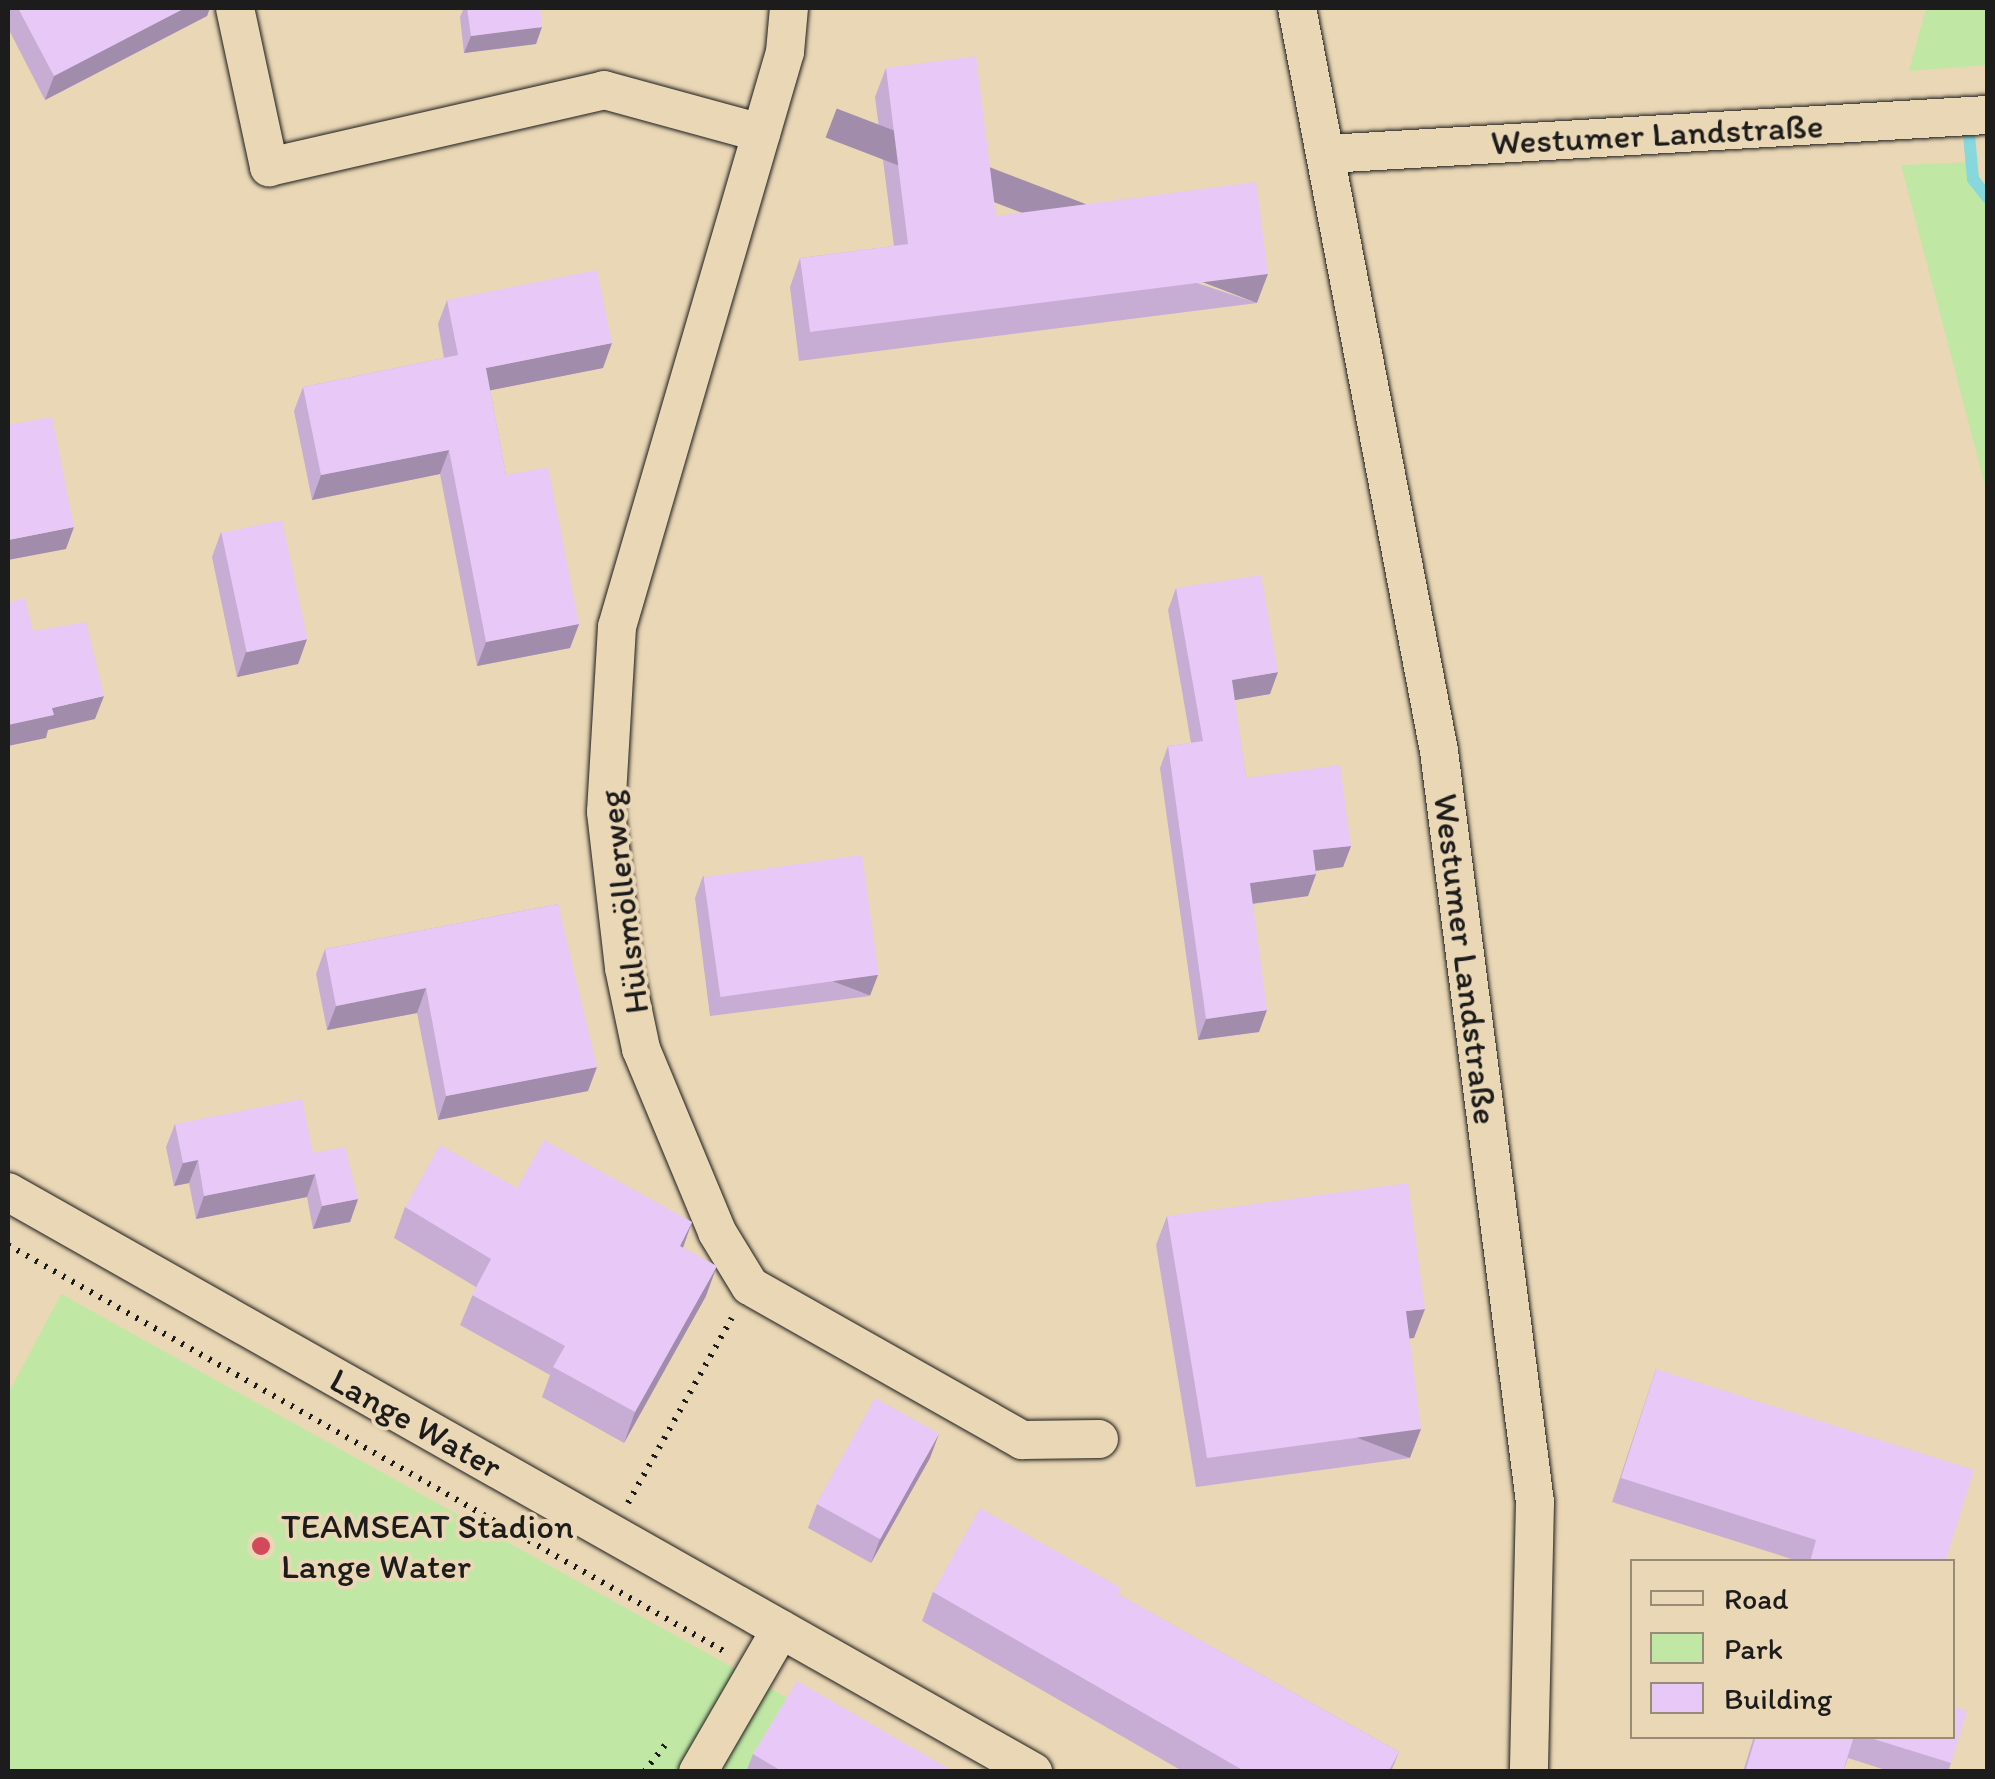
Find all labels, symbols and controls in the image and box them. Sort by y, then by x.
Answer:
street label: Westumer Landstraße [1489,104,1825,164]
street label: Hülsmöllerweg [588,788,658,1016]
street label: Westumer Landstraße [1425,791,1507,1127]
street label: Lange Water [324,1359,508,1487]
place label: TEAMSEAT Stadion Lange Water [281,1505,574,1587]
marker: TEAMSEAT Stadion Lange Water [250,1535,272,1557]
legend [1630,1559,1955,1739]
text: Road [1724,1580,1789,1617]
text: Park [1724,1630,1783,1667]
text: Building [1724,1680,1832,1717]

